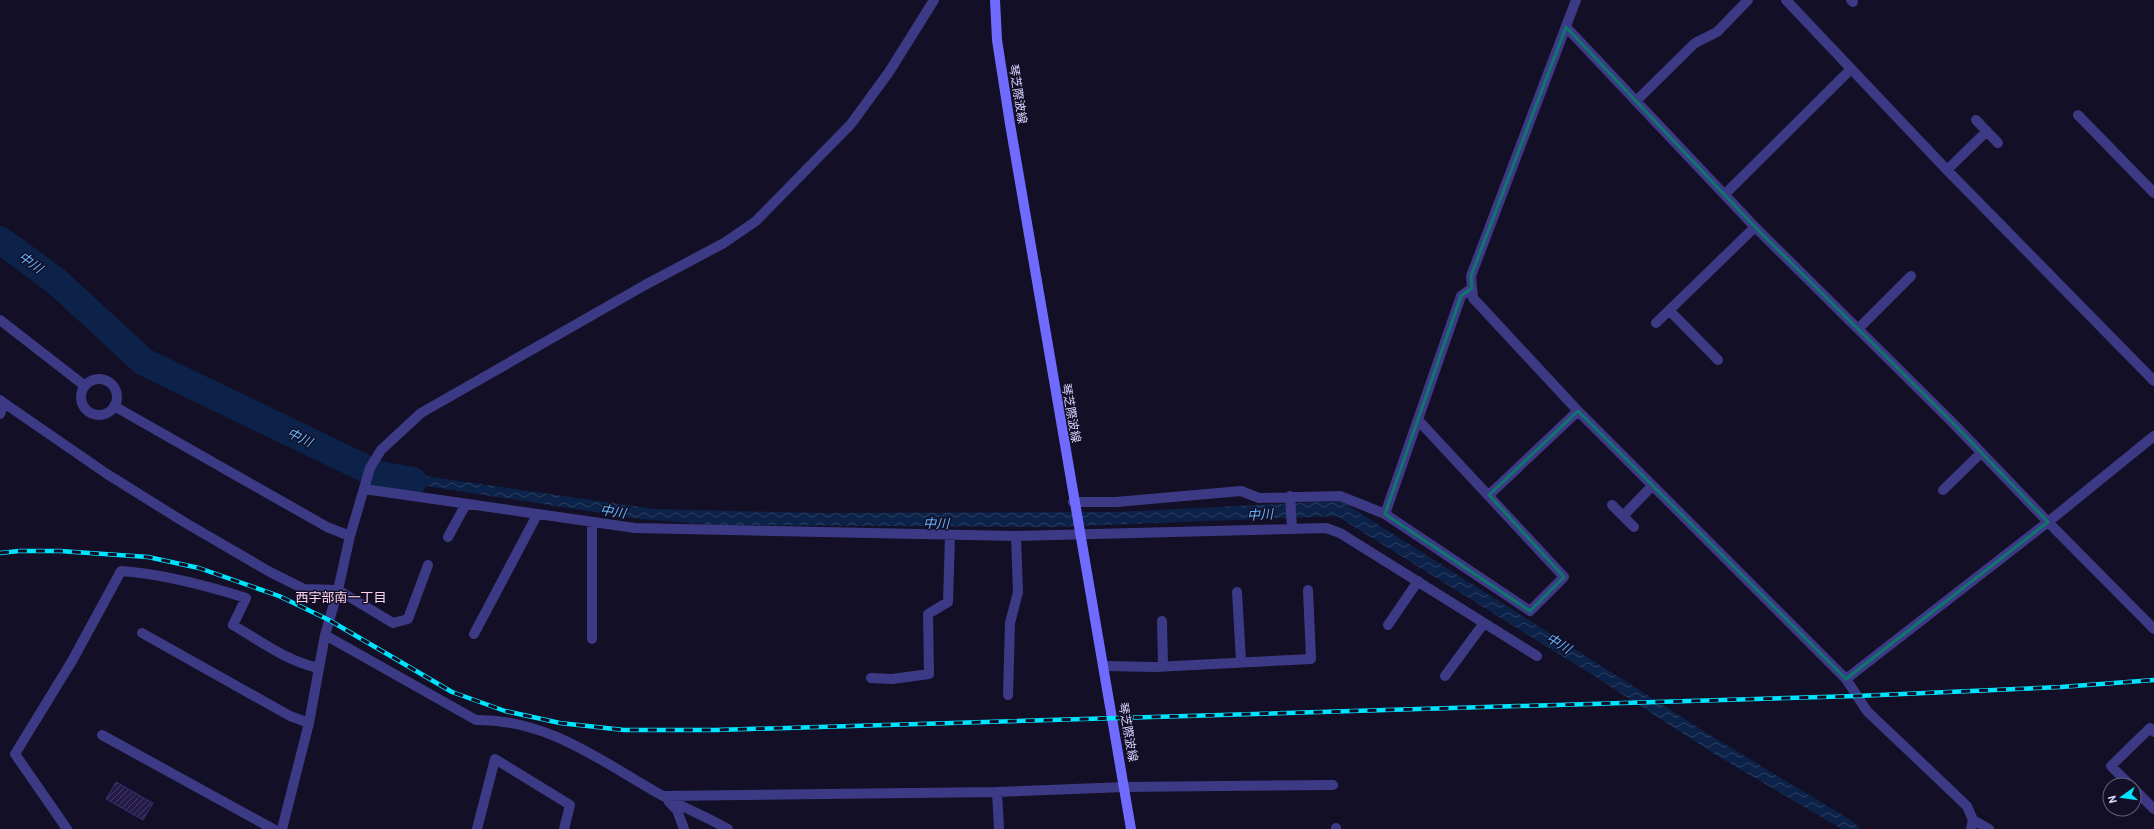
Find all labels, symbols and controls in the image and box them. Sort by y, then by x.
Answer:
street label: 琴芝際波線 [1007,63,1031,125]
water label: 中川 [16,248,48,277]
street label: 琴芝際波線 [1060,382,1084,444]
water label: 中川 [285,424,317,451]
water label: 中川 [599,501,629,521]
water label: 中川 [1247,505,1275,523]
water label: 中川 [923,515,951,531]
district label: 西宇部南一丁目 [295,589,387,605]
water label: 中川 [1544,629,1576,658]
street label: 琴芝際波線 [1117,701,1141,763]
north arrow [2102,777,2142,817]
text: N [2105,794,2119,805]

